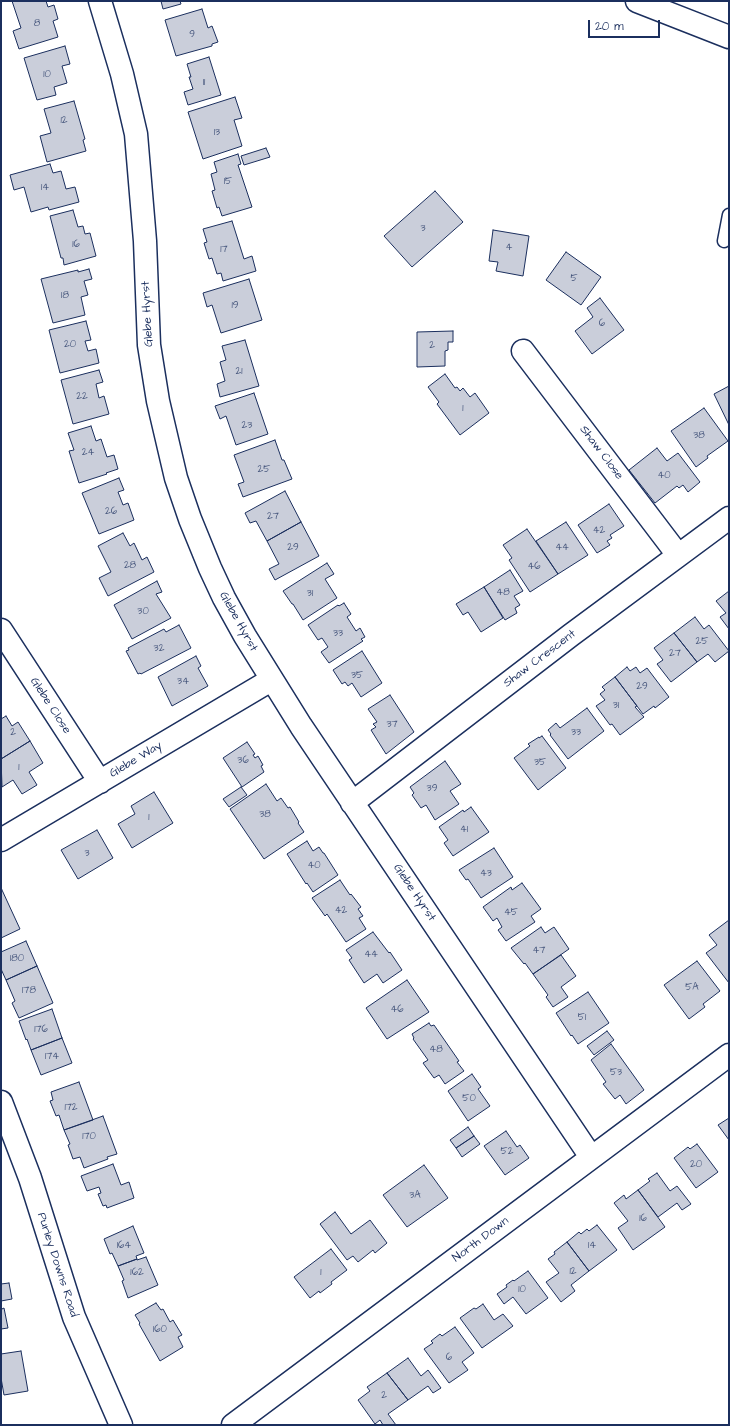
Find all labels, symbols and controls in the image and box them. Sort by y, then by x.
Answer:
scale bar [590,12,662,38]
house number: 8 [34,18,40,30]
text: 20 m [595,18,624,35]
house number: 9 [189,29,195,41]
house number: 10 [43,69,51,81]
house number: 11 [203,77,205,89]
house number: 12 [60,115,68,127]
house number: 13 [214,127,220,139]
house number: 15 [224,176,232,188]
house number: 14 [41,182,49,194]
house number: 3 [420,223,426,235]
house number: 16 [72,239,80,251]
house number: 4 [506,242,512,254]
house number: 17 [220,244,228,256]
house number: 5 [570,273,578,285]
street label: Glebe Hyrst [139,281,157,347]
house number: 18 [61,290,69,302]
house number: 19 [232,300,238,312]
house number: 6 [599,318,605,330]
house number: 20 [64,339,76,351]
house number: 2 [429,340,435,352]
house number: 21 [235,366,243,378]
house number: 22 [76,391,88,403]
house number: 1 [462,403,464,415]
house number: 23 [242,420,252,432]
street label: Shaw Close [576,423,626,483]
house number: 38 [693,430,705,442]
house number: 24 [82,447,94,459]
house number: 25 [258,464,270,476]
house number: 40 [657,470,671,482]
house number: 26 [105,506,117,518]
house number: 27 [267,511,279,523]
house number: 42 [593,525,605,537]
house number: 29 [287,542,299,554]
house number: 44 [555,542,569,554]
house number: 28 [124,560,136,572]
house number: 46 [527,561,541,573]
house number: 48 [496,587,510,599]
house number: 31 [307,588,313,600]
street label: Glebe Hyrst [216,590,260,654]
house number: 30 [137,606,149,618]
street label: Shaw Crescent [501,627,579,691]
house number: 33 [333,628,343,640]
house number: 25 [696,636,708,648]
house number: 32 [154,643,164,655]
house number: 27 [669,648,681,660]
house number: 35 [351,670,363,682]
street label: Glebe Close [26,675,74,737]
house number: 34 [177,676,189,688]
house number: 29 [636,681,648,693]
house number: 31 [613,700,619,712]
house number: 37 [386,719,398,731]
house number: 2 [10,727,16,739]
house number: 33 [571,727,581,739]
street label: Glebe Way [107,739,165,781]
house number: 36 [237,755,249,767]
house number: 35 [534,757,546,769]
house number: 1 [18,762,20,774]
house number: 39 [427,783,437,795]
house number: 38 [259,809,271,821]
house number: 1 [148,812,150,824]
house number: 41 [460,824,468,836]
house number: 3 [84,848,90,860]
house number: 40 [307,860,321,872]
street label: Glebe Hyrst [390,862,438,924]
house number: 43 [480,868,492,880]
house number: 42 [335,905,347,917]
house number: 45 [504,907,518,919]
house number: 47 [533,945,545,957]
house number: 44 [364,949,378,961]
house number: 180 [10,953,24,965]
house number: 5A [685,982,699,994]
house number: 178 [22,985,36,997]
house number: 46 [390,1004,404,1016]
house number: 51 [578,1012,586,1024]
house number: 176 [34,1024,48,1036]
house number: 48 [429,1044,443,1056]
house number: 174 [45,1051,59,1063]
house number: 53 [610,1067,622,1079]
house number: 50 [462,1093,476,1105]
house number: 172 [64,1102,78,1114]
house number: 170 [82,1131,96,1143]
house number: 52 [501,1146,513,1158]
house number: 20 [690,1159,702,1171]
house number: 3A [409,1190,421,1202]
street label: Purley Downs Road [33,1211,81,1319]
house number: 16 [639,1213,647,1225]
street label: North Down [450,1214,512,1266]
house number: 164 [117,1240,131,1252]
house number: 14 [588,1240,596,1252]
house number: 12 [569,1266,577,1278]
house number: 162 [130,1267,144,1279]
house number: 1 [320,1267,322,1279]
house number: 10 [518,1284,526,1296]
house number: 160 [153,1324,167,1336]
house number: 6 [446,1352,452,1364]
house number: 2 [381,1390,387,1402]

